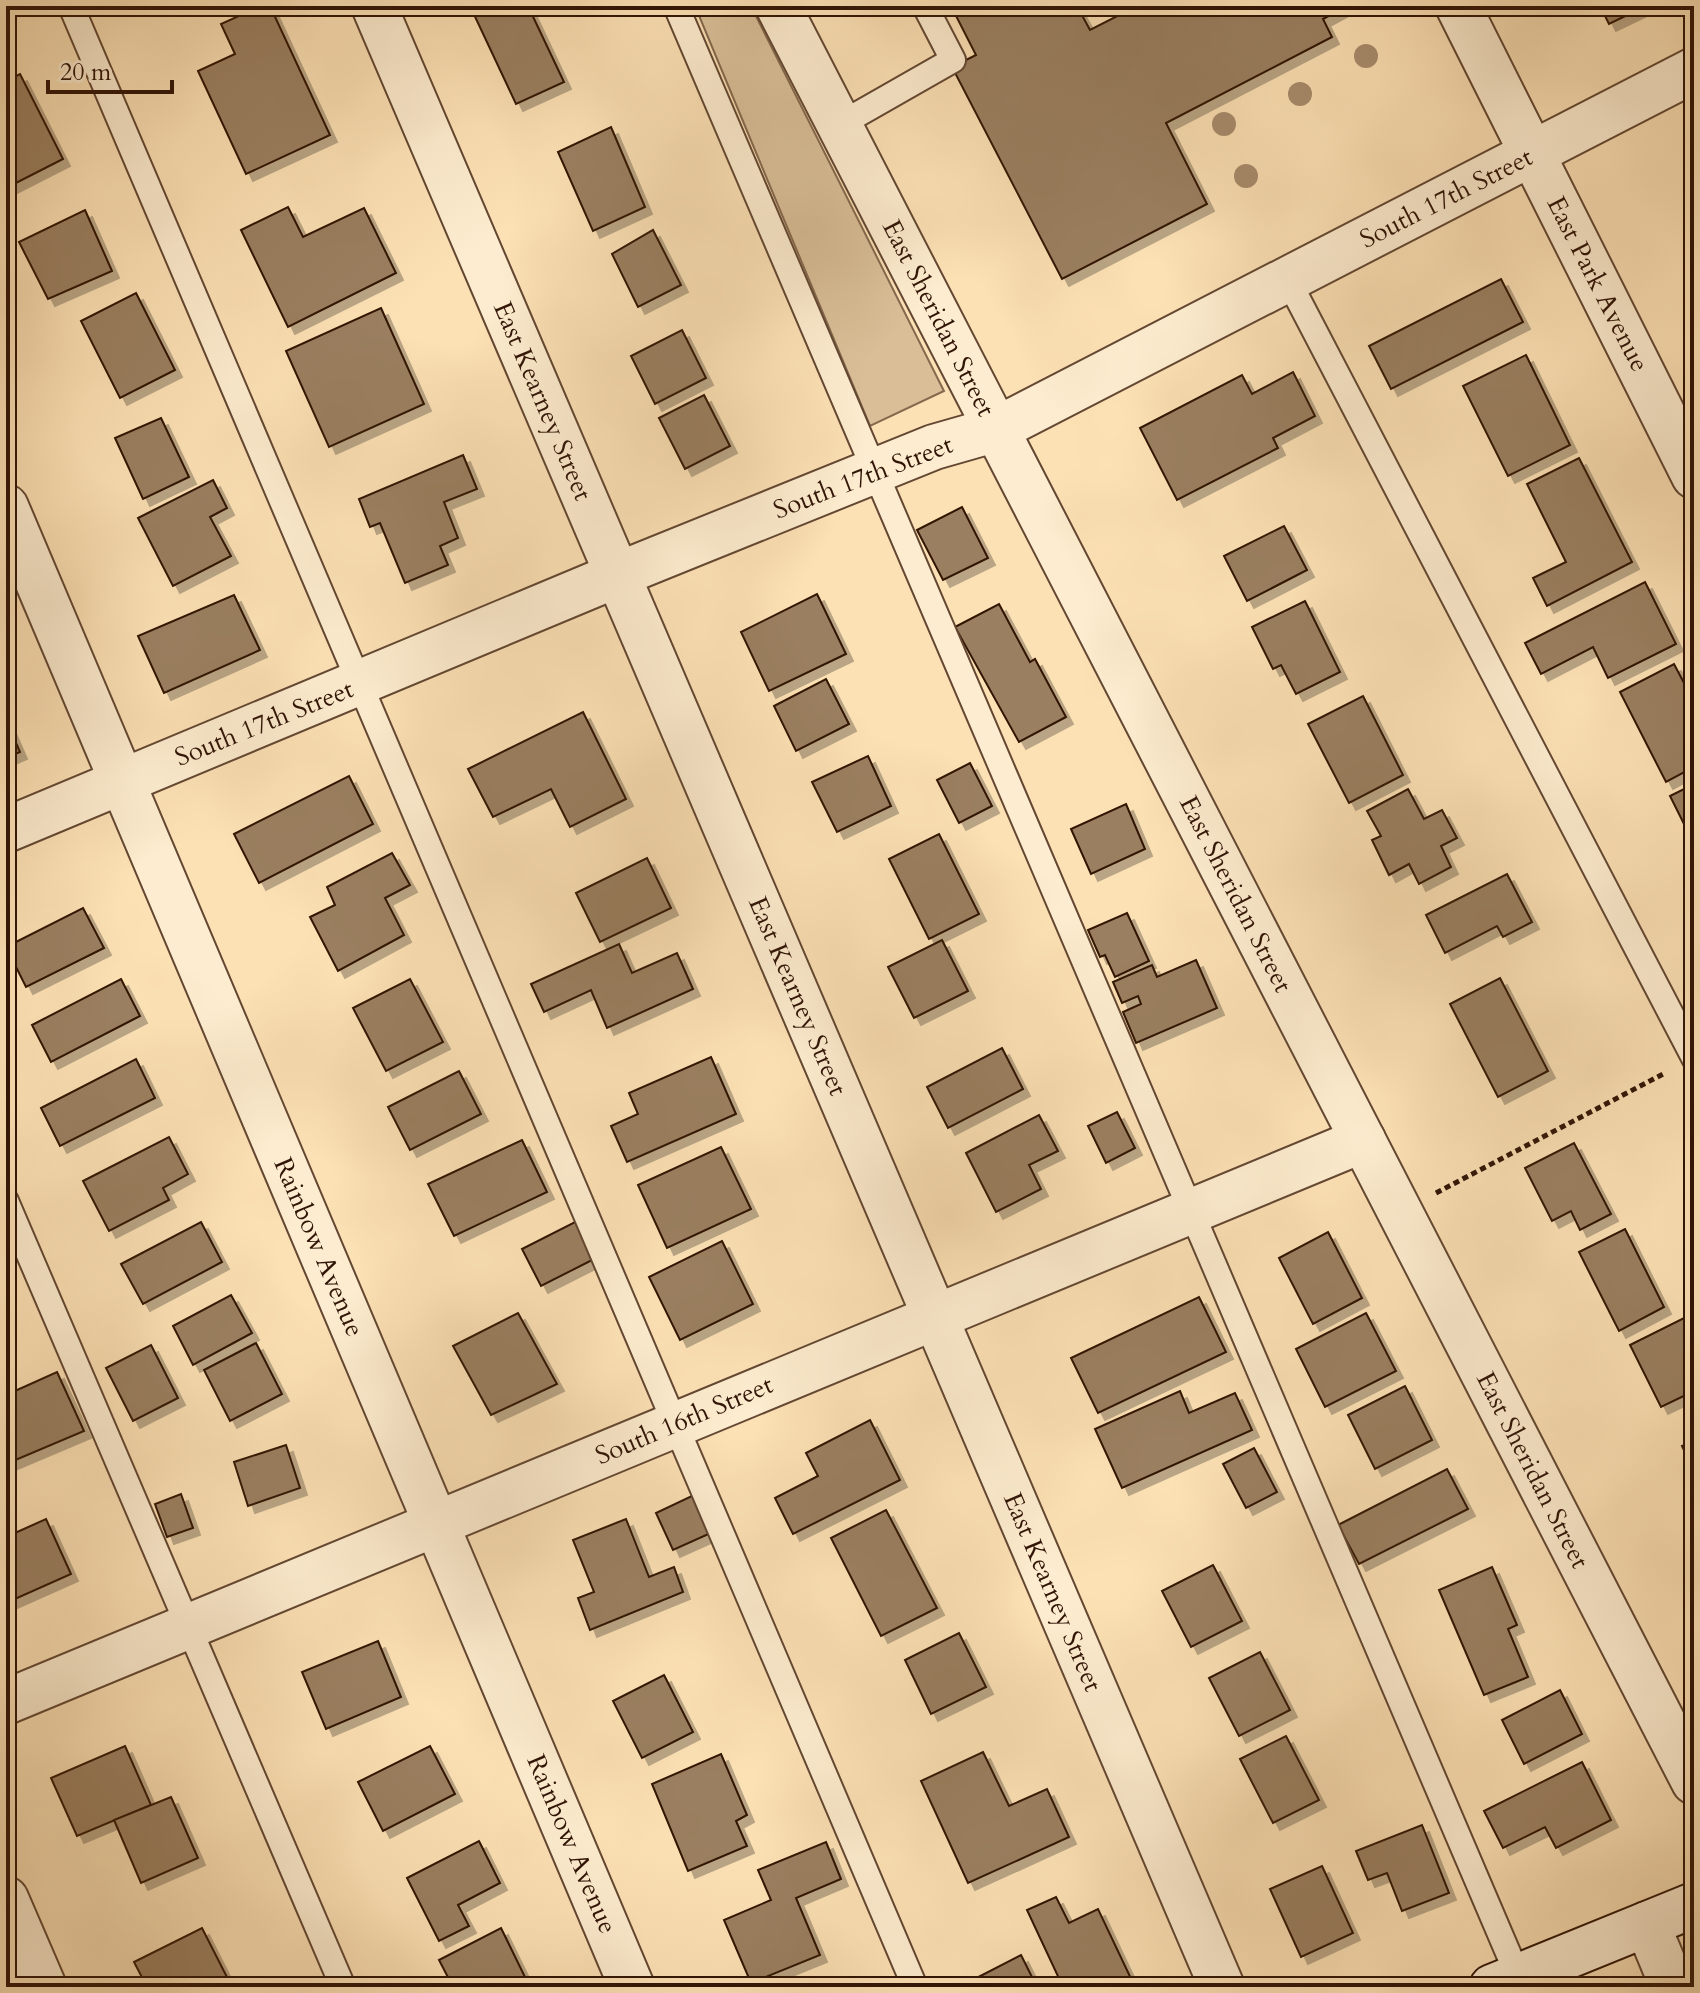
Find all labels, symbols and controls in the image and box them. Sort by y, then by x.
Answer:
scale bar [48,44,172,94]
text: 20 m [60,56,112,89]
street label: South 17th Street [1354,139,1538,257]
street label: East Park Avenue [1539,190,1657,378]
street label: East Sheridan Street [874,214,1004,422]
street label: East Kearney Street [485,296,601,506]
street label: South 17th Street [768,427,958,527]
street label: South 17th Street [170,671,358,775]
street label: East Sheridan Street [1171,790,1301,998]
street label: East Kearney Street [740,891,856,1101]
street label: Rainbow Avenue [265,1152,373,1342]
street label: East Sheridan Street [1468,1366,1598,1574]
street label: South 16th Street [590,1367,778,1473]
street label: East Kearney Street [995,1487,1111,1697]
street label: Rainbow Avenue [518,1749,626,1939]

